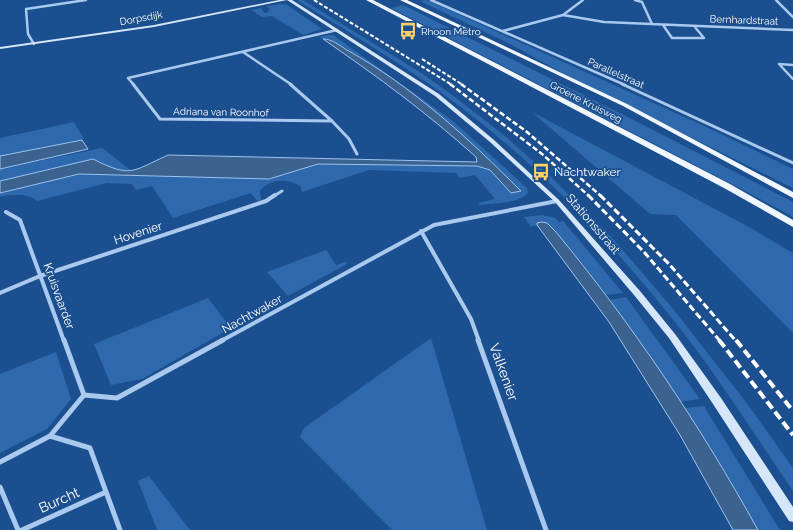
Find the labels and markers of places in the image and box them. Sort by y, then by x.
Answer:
bus stop icon: Rhoon Metro [398,21,418,41]
place label: Rhoon Metro [421,26,481,37]
bus stop icon: Nachtwaker [531,162,551,182]
place label: Nachtwaker [554,165,622,179]

